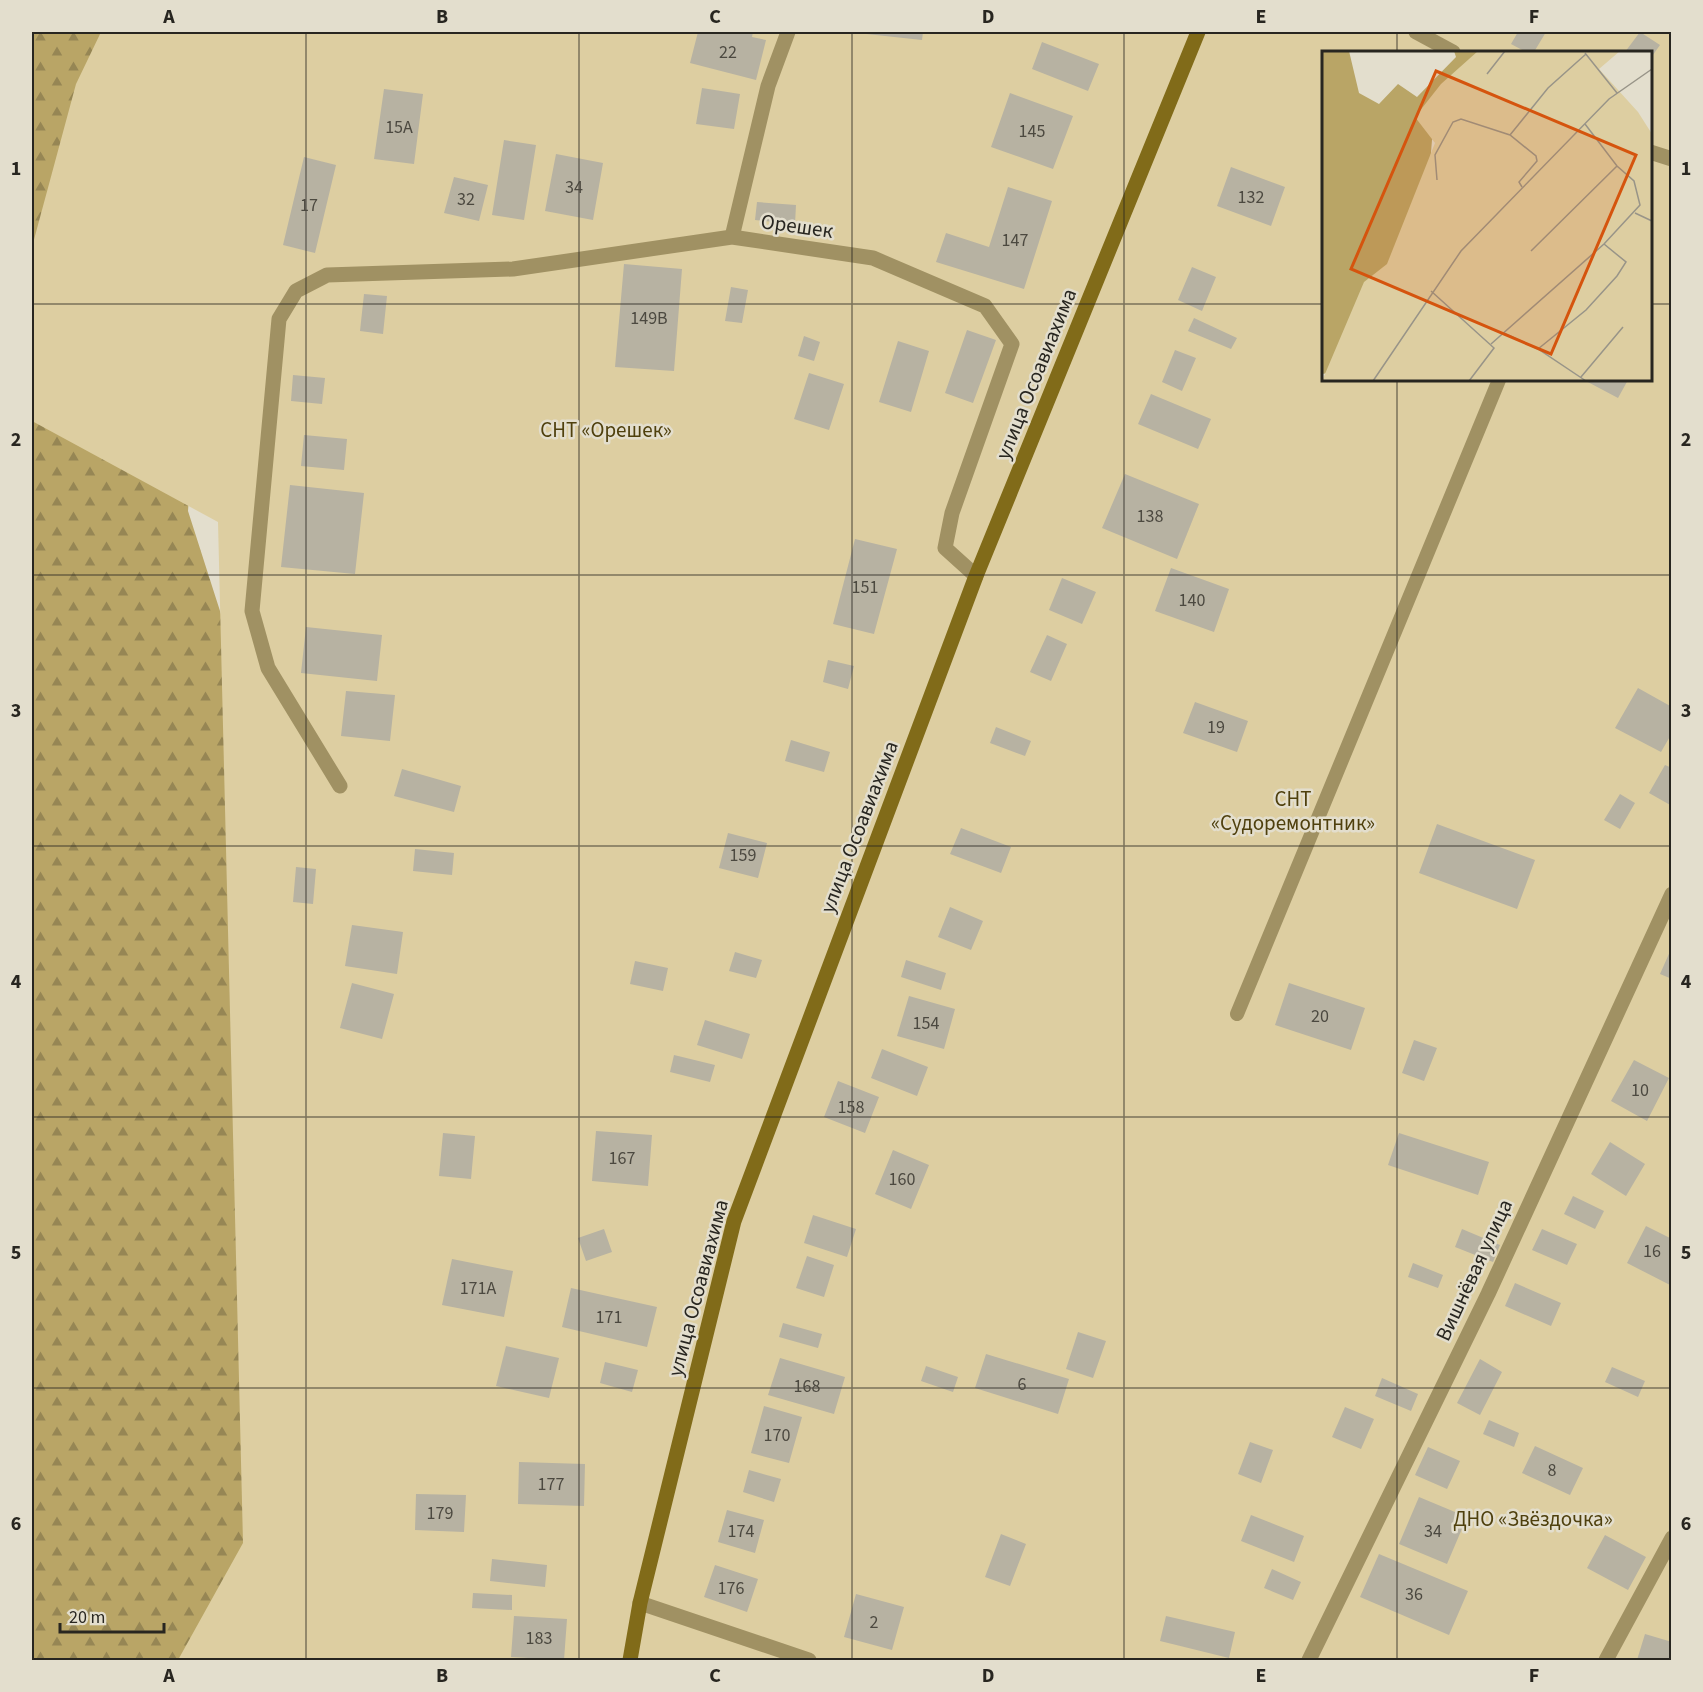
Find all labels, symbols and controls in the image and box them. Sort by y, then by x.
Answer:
text: A [162,3,175,31]
text: B [436,3,448,31]
text: C [709,3,721,31]
text: D [982,3,994,31]
text: E [1256,3,1266,31]
text: F [1529,3,1539,31]
house number: 22 [719,40,737,65]
inset map [1322,51,1652,381]
house number: 15А [385,115,413,140]
house number: 145 [1019,119,1045,144]
text: 1 [11,155,21,183]
text: 1 [1681,155,1691,183]
house number: 34 [565,175,583,200]
house number: 132 [1238,185,1264,210]
house number: 32 [457,187,475,212]
house number: 17 [300,193,318,218]
street label: Орешек [759,206,836,246]
house number: 147 [1002,228,1028,253]
street label: улица Осоавиахима [988,284,1084,464]
house number: 149В [630,306,668,331]
park label: СНТ «Орешек» [540,415,672,445]
text: 2 [11,426,21,454]
text: 2 [1681,426,1691,454]
house number: 138 [1137,504,1163,529]
house number: 151 [852,575,878,600]
house number: 140 [1179,588,1205,613]
text: 3 [11,697,21,725]
text: 3 [1681,697,1691,725]
house number: 19 [1207,715,1225,740]
street label: улица Осоавиахима [812,737,906,917]
park label: СНТ «Судоремонтник» [1211,784,1375,838]
house number: 159 [730,843,756,868]
text: 4 [11,968,22,996]
text: 4 [1681,968,1692,996]
house number: 20 [1311,1004,1329,1029]
house number: 154 [913,1011,939,1036]
house number: 10 [1631,1078,1649,1103]
house number: 158 [838,1095,864,1120]
house number: 167 [609,1146,635,1171]
house number: 160 [889,1167,915,1192]
street label: Вишнёвая улица [1428,1194,1520,1346]
street label: улица Осоавиахима [660,1196,736,1380]
text: 5 [11,1239,21,1267]
house number: 16 [1643,1239,1661,1264]
text: 5 [1681,1239,1691,1267]
house number: 171А [460,1276,497,1301]
house number: 171 [596,1305,622,1330]
house number: 6 [1018,1372,1027,1397]
house number: 168 [794,1374,820,1399]
house number: 170 [764,1423,790,1448]
house number: 8 [1548,1458,1557,1483]
house number: 177 [538,1472,564,1497]
house number: 179 [427,1501,453,1526]
park label: ДНО «Звёздочка» [1453,1504,1613,1534]
text: 6 [11,1510,21,1538]
text: 6 [1681,1510,1691,1538]
house number: 174 [728,1519,754,1544]
house number: 34 [1424,1519,1442,1544]
house number: 176 [718,1576,744,1601]
house number: 36 [1405,1582,1423,1607]
scale bar [60,1596,164,1634]
text: 20 m [69,1605,105,1630]
house number: 2 [870,1610,879,1635]
house number: 183 [526,1626,552,1651]
text: A [162,1662,175,1690]
text: B [436,1662,448,1690]
text: C [709,1662,721,1690]
text: D [982,1662,994,1690]
text: E [1256,1662,1266,1690]
text: F [1529,1662,1539,1690]

